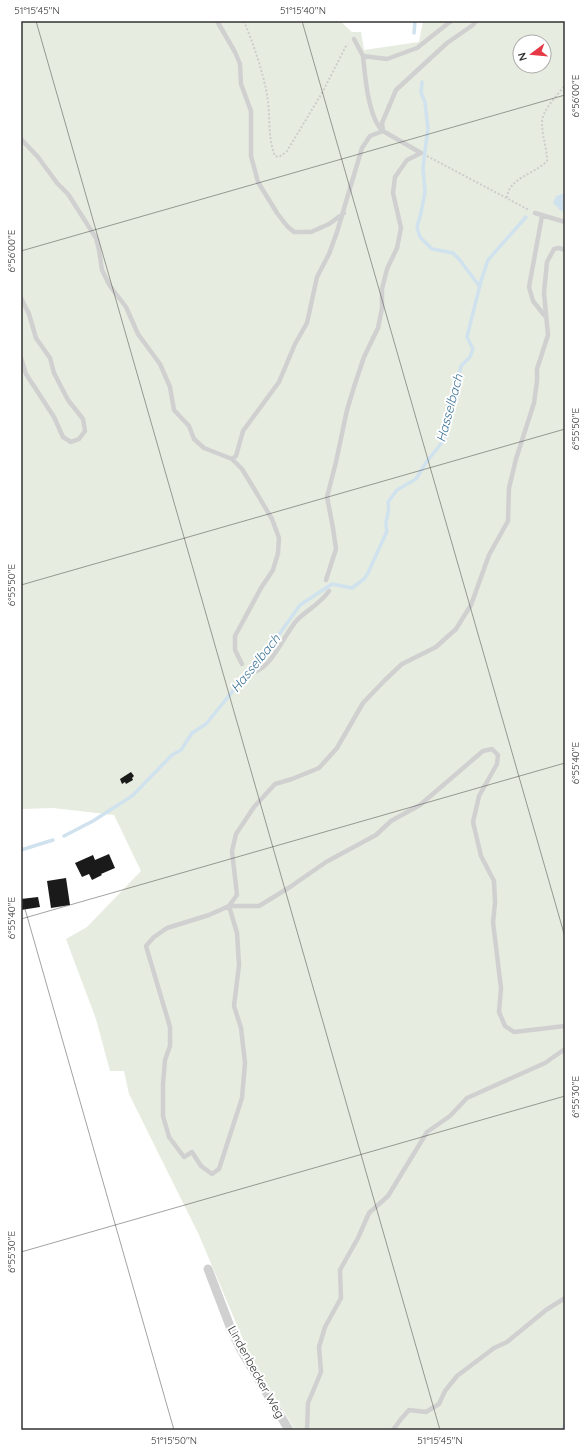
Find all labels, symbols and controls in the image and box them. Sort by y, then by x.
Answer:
text: 51°15'45"N [14,4,60,17]
text: 51°15'40"N [280,4,326,17]
north arrow [512,34,552,74]
text: N [515,51,530,63]
text: 6°56'00"E [569,74,582,117]
text: 6°56'00"E [5,229,18,272]
water label: Hasselbach [432,372,466,444]
text: 6°55'50"E [569,407,582,450]
text: 6°55'50"E [5,563,18,606]
water label: Hasselbach [227,630,284,695]
text: 6°55'40"E [569,742,582,784]
text: 6°55'40"E [5,897,18,939]
text: 6°55'30"E [569,1076,582,1118]
text: 6°55'30"E [5,1231,18,1273]
street label: Lindenbecker Weg [225,1323,288,1421]
text: 51°15'50"N [151,1434,197,1447]
text: 51°15'45"N [417,1434,463,1447]

